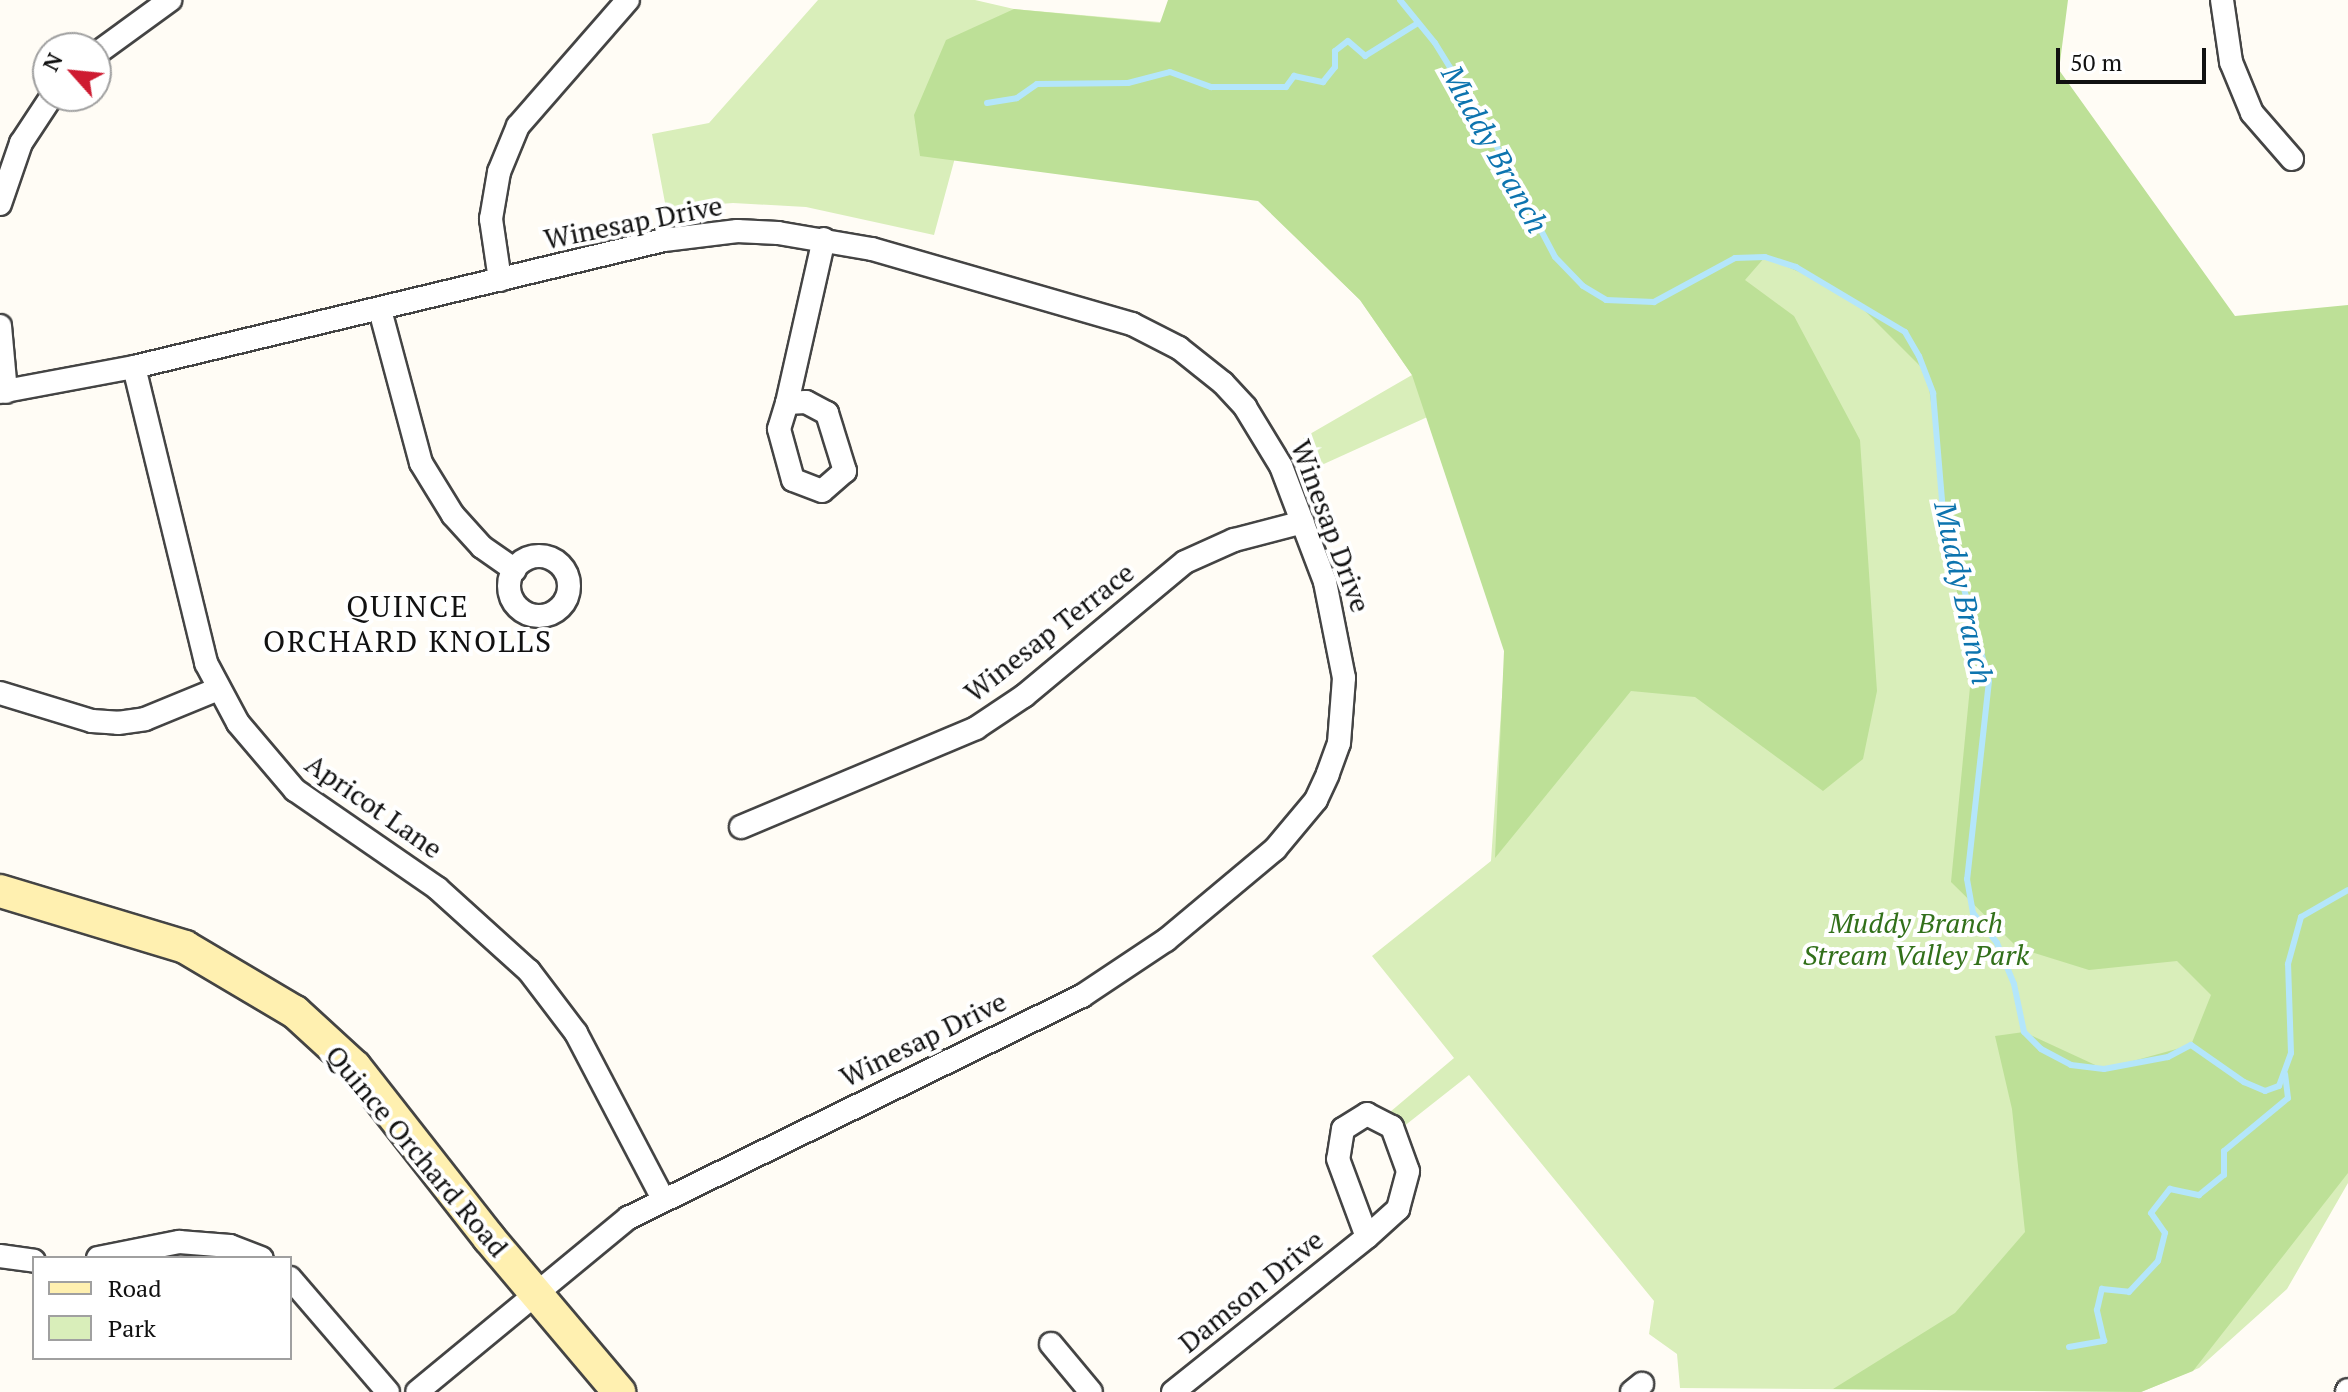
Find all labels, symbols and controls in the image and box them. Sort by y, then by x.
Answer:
north arrow [32,32,112,112]
scale bar [2060,32,2210,82]
text: 50 m [2070,46,2122,78]
text: N [35,48,69,76]
water label: Muddy Branch [1434,59,1556,239]
street label: Winesap Drive [541,188,725,256]
street label: Winesap Drive [1284,435,1378,617]
water label: Muddy Branch [1927,498,2001,688]
street label: Winesap Terrace [957,555,1141,709]
district label: QUINCE ORCHARD KNOLLS [263,588,553,658]
street label: Apricot Lane [299,747,449,865]
park label: Muddy Branch Stream Valley Park [1802,906,2030,972]
street label: Winesap Drive [834,984,1012,1094]
street label: Quince Orchard Road [319,1038,515,1264]
street label: Damson Drive [1172,1223,1330,1359]
legend [32,1256,292,1360]
text: Road [108,1272,162,1304]
text: Park [108,1312,156,1344]

